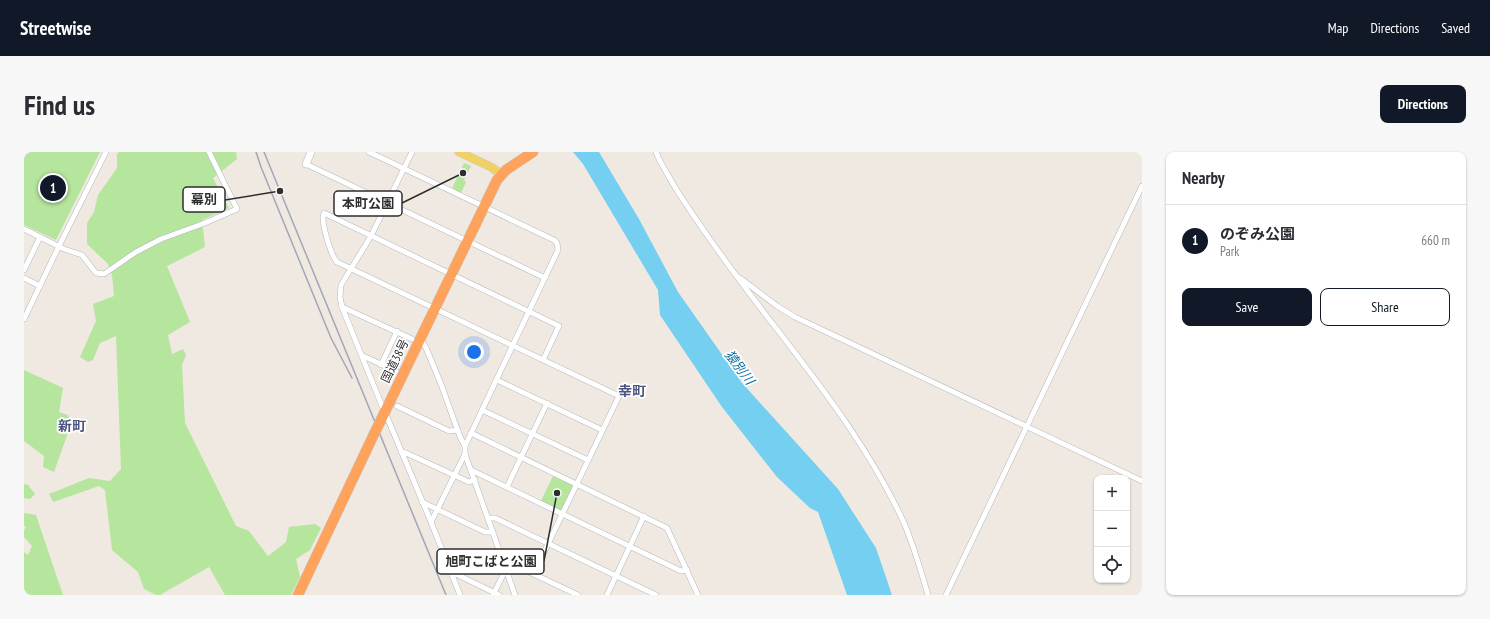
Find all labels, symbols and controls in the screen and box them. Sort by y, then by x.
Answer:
text: Streetwise [20,16,91,40]
text: Map [1328,19,1348,37]
text: Directions [1370,19,1419,37]
text: Saved [1441,19,1470,37]
button: Directions [1380,85,1466,123]
text: Find us [24,86,95,123]
text: Nearby [1182,167,1225,189]
pin: 1 [40,173,66,203]
callout: 幕別 [183,187,225,212]
text: 幕別 [191,191,217,208]
callout: 本町公園 [334,191,402,216]
text: 本町公園 [342,195,394,212]
text: のぞみ公園 [1220,224,1295,243]
text: 1 [1192,232,1198,249]
text: 660 m [1421,232,1450,249]
text: Park [1220,243,1239,260]
button: Save [1182,288,1312,326]
button: Share [1320,288,1450,326]
street label: 国道38号 [378,336,412,385]
your location [464,342,484,362]
water label: 猿別川 [721,347,759,390]
district label: 幸町 [618,382,646,400]
district label: 新町 [58,417,86,435]
map controls [1094,475,1130,583]
button: + [1094,475,1130,511]
button: − [1094,511,1130,547]
button: locate [1094,547,1130,583]
callout: 旭町こばと公園 [437,549,544,574]
text: 旭町こばと公園 [445,553,537,570]

